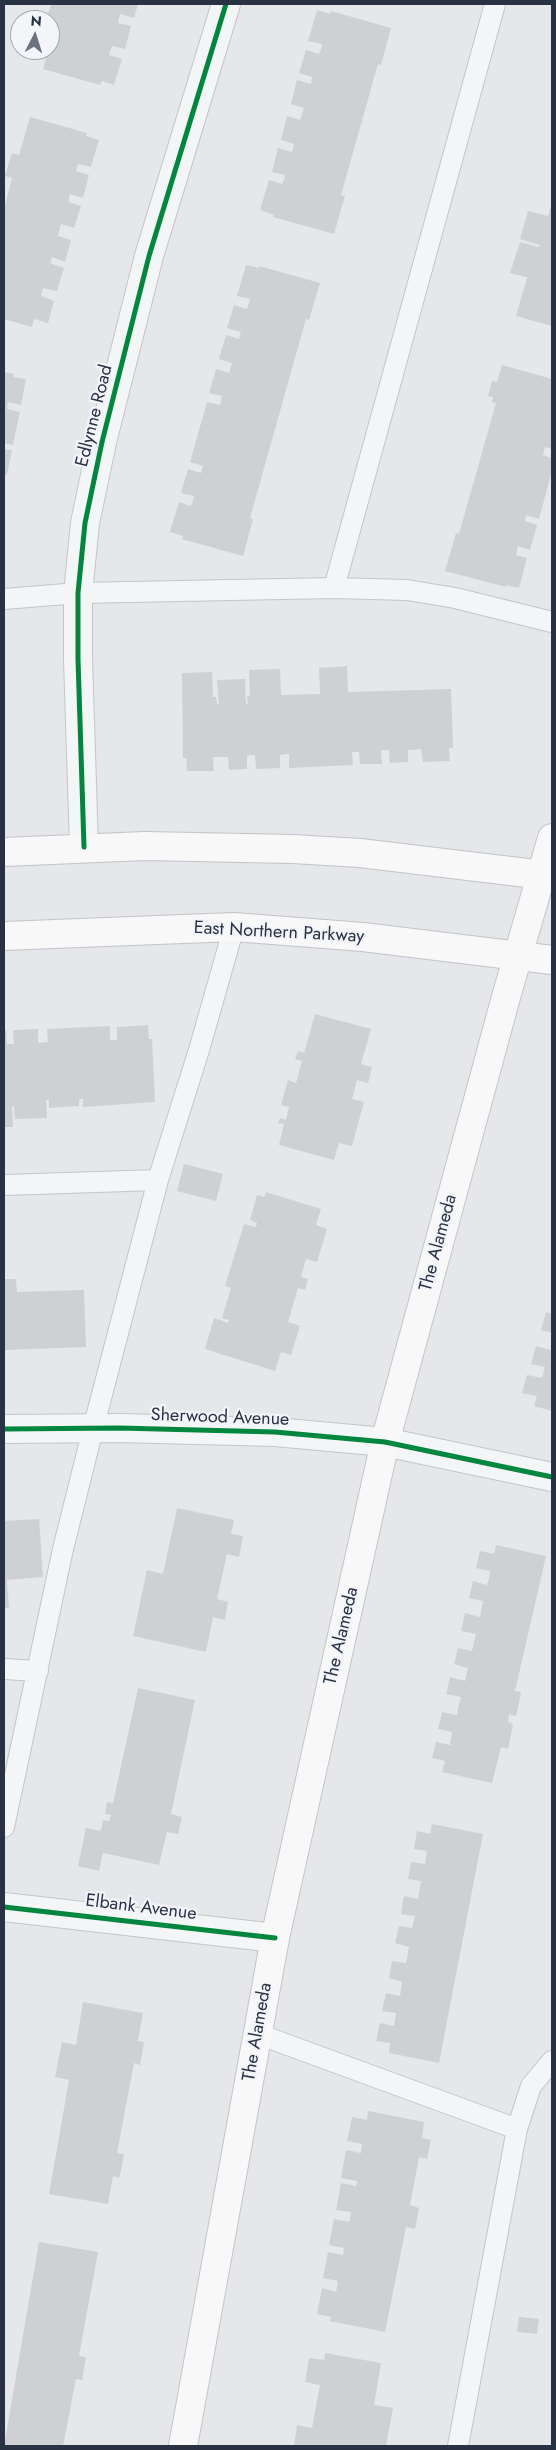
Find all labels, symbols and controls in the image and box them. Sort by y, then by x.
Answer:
north arrow [10,10,60,60]
text: N [30,11,43,32]
street label: Edlynne Road [72,363,118,469]
street label: East Northern Parkway [193,918,365,948]
street label: The Alameda [416,1192,462,1294]
street label: Sherwood Avenue [150,1405,290,1431]
street label: The Alameda [320,1585,364,1687]
street label: Elbank Avenue [84,1890,198,1926]
street label: The Alameda [239,1981,277,2083]

